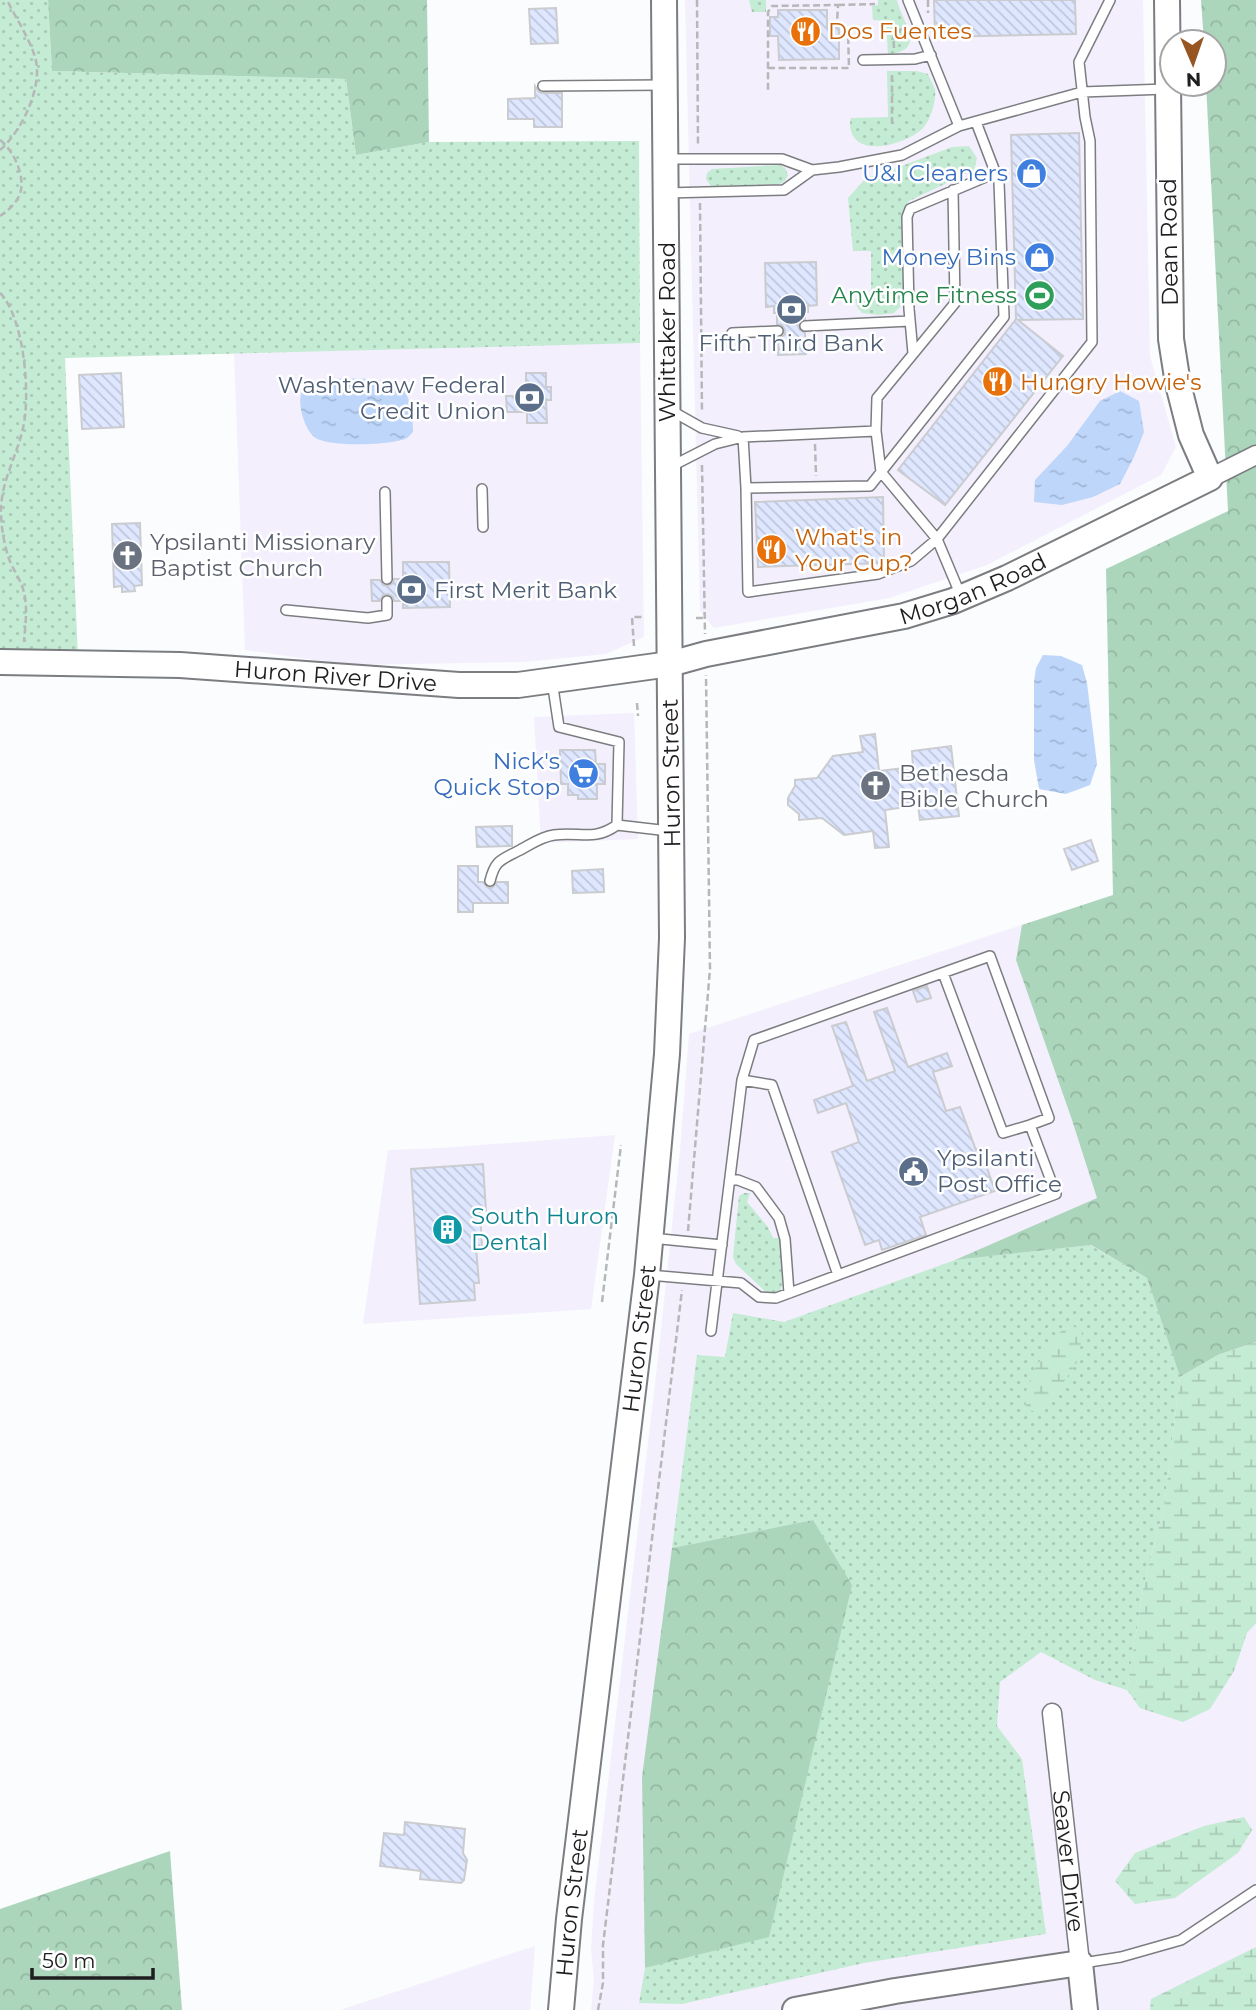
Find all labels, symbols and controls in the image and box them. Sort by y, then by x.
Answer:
restaurant icon: Dos Fuentes [788,14,822,48]
place label: Dos Fuentes [828,17,972,45]
north arrow [1158,28,1228,98]
text: N [1185,68,1202,91]
shop icon: U&I Cleaners [1014,156,1048,190]
place label: U&I Cleaners [862,159,1008,187]
street label: Dean Road [1154,178,1184,306]
shop icon: Money Bins [1022,240,1056,274]
street label: Whittaker Road [653,242,681,422]
place label: Money Bins [882,243,1016,271]
sports icon: Anytime Fitness [1023,278,1057,312]
place label: Anytime Fitness [831,281,1017,309]
bank icon: Fifth Third Bank [774,292,808,326]
place label: Fifth Third Bank [698,329,884,357]
restaurant icon: Hungry Howie's [980,365,1014,399]
place label: Hungry Howie's [1020,368,1201,396]
place label: Washtenaw Federal Credit Union [278,371,506,425]
bank icon: Washtenaw Federal Credit Union [512,381,546,415]
place label: What's in Your Cup? [795,523,913,577]
place label: Ypsilanti Missionary Baptist Church [150,528,376,582]
restaurant icon: What's in Your Cup? [755,533,789,567]
church icon: Ypsilanti Missionary Baptist Church [110,538,144,572]
street label: Morgan Road [896,547,1051,631]
bank icon: First Merit Bank [394,573,428,607]
place label: First Merit Bank [434,576,617,604]
street label: Huron River Drive [233,655,438,697]
street label: Huron Street [656,698,686,848]
place label: Nick's Quick Stop [433,747,560,801]
supermarket icon: Nick's Quick Stop [566,757,600,791]
place label: Bethesda Bible Church [899,759,1049,813]
church icon: Bethesda Bible Church [859,769,893,803]
place label: Ypsilanti Post Office [937,1144,1062,1198]
public building icon: Ypsilanti Post Office [897,1154,931,1188]
place label: South Huron Dental [471,1202,619,1256]
building icon: South Huron Dental [431,1212,465,1246]
street label: Huron Street [616,1263,662,1414]
street label: Seaver Drive [1047,1789,1090,1934]
street label: Huron Street [550,1827,594,1978]
scale bar [32,1937,152,1981]
text: 50 m [42,1948,96,1973]

